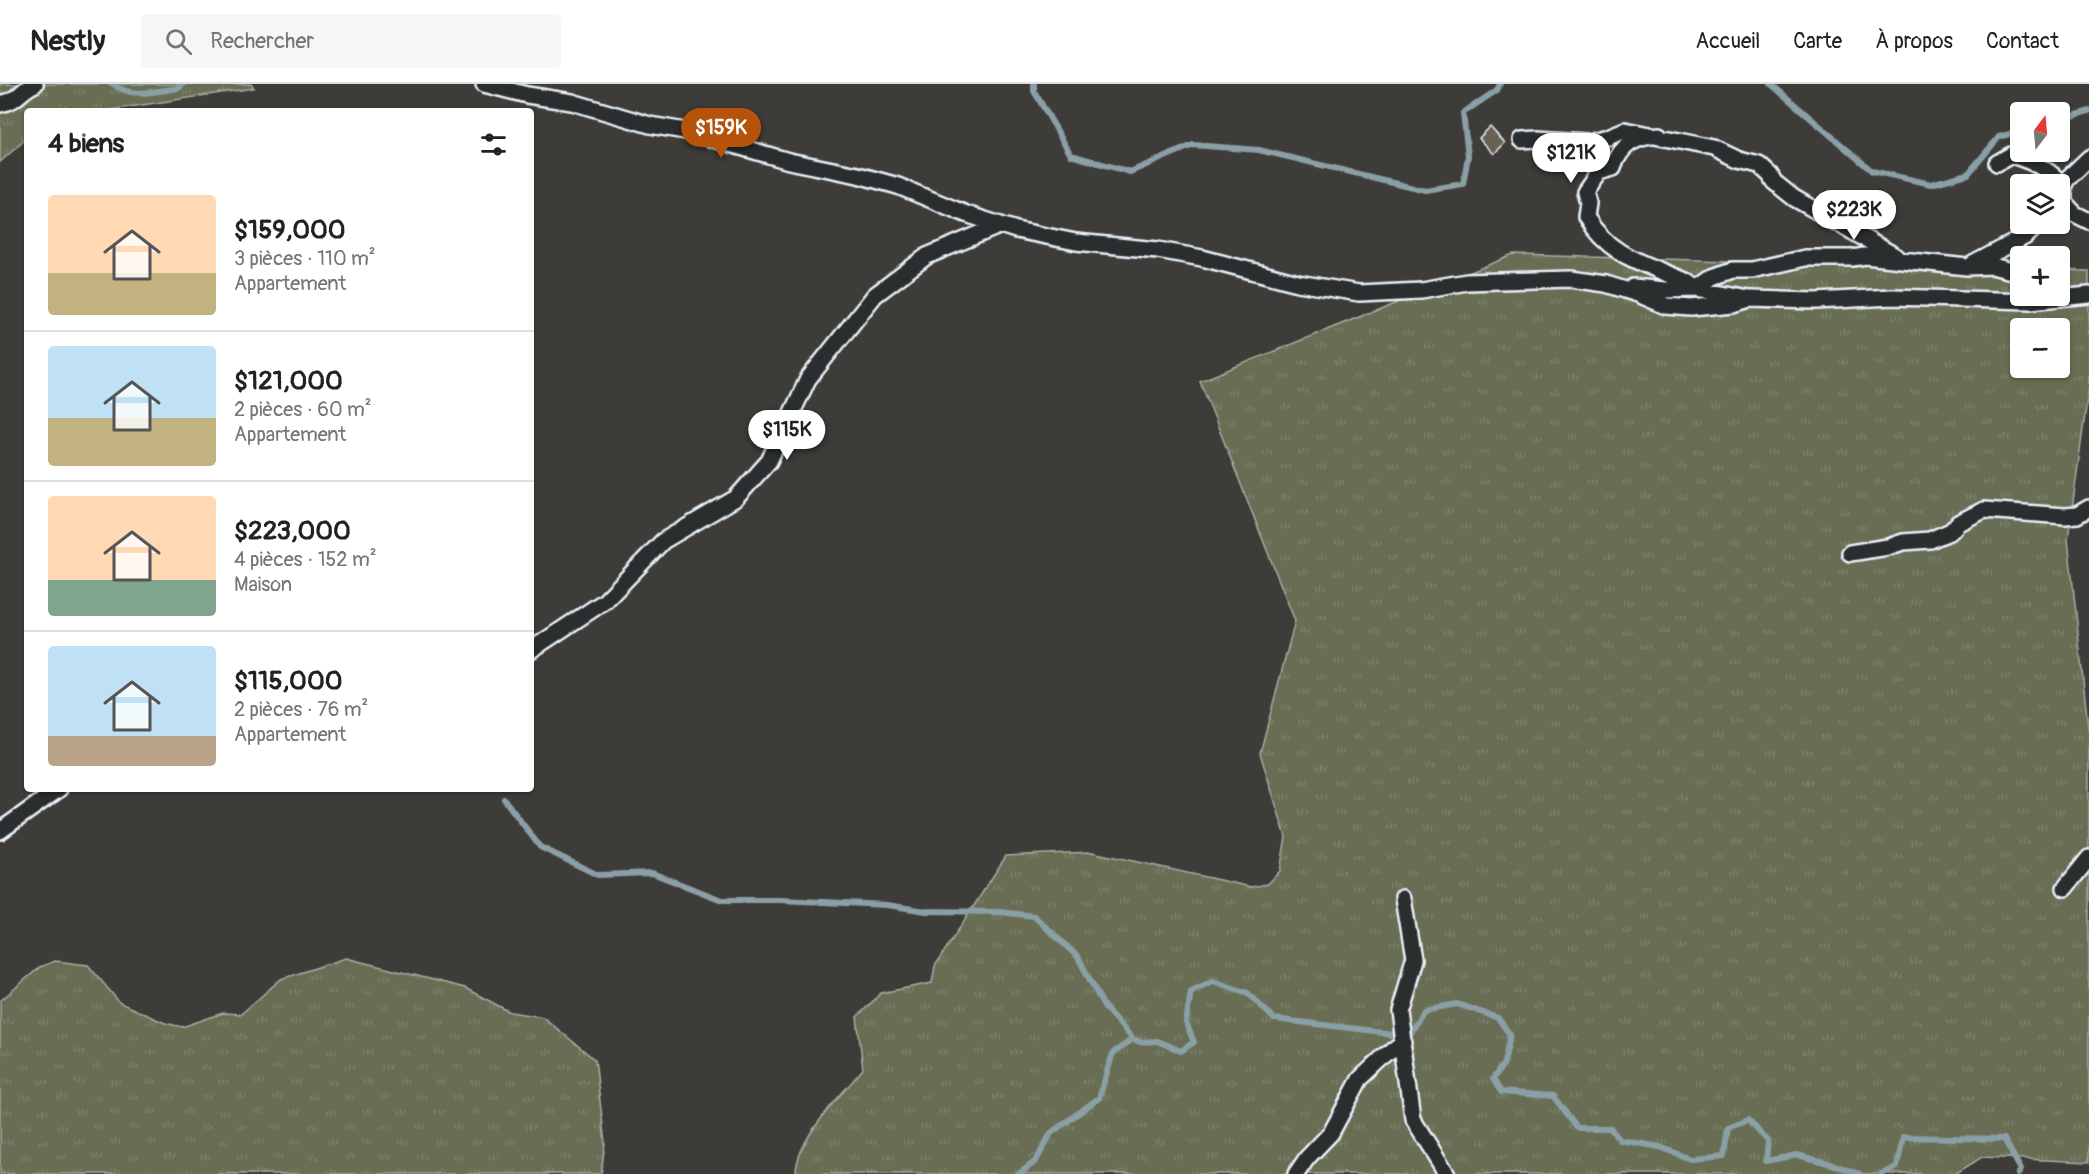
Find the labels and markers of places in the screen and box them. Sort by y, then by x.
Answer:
pin: $159K [679,108,763,159]
pin: $121K [1529,133,1613,184]
pin: $223K [1812,190,1896,241]
pin: $115K [745,410,829,461]

